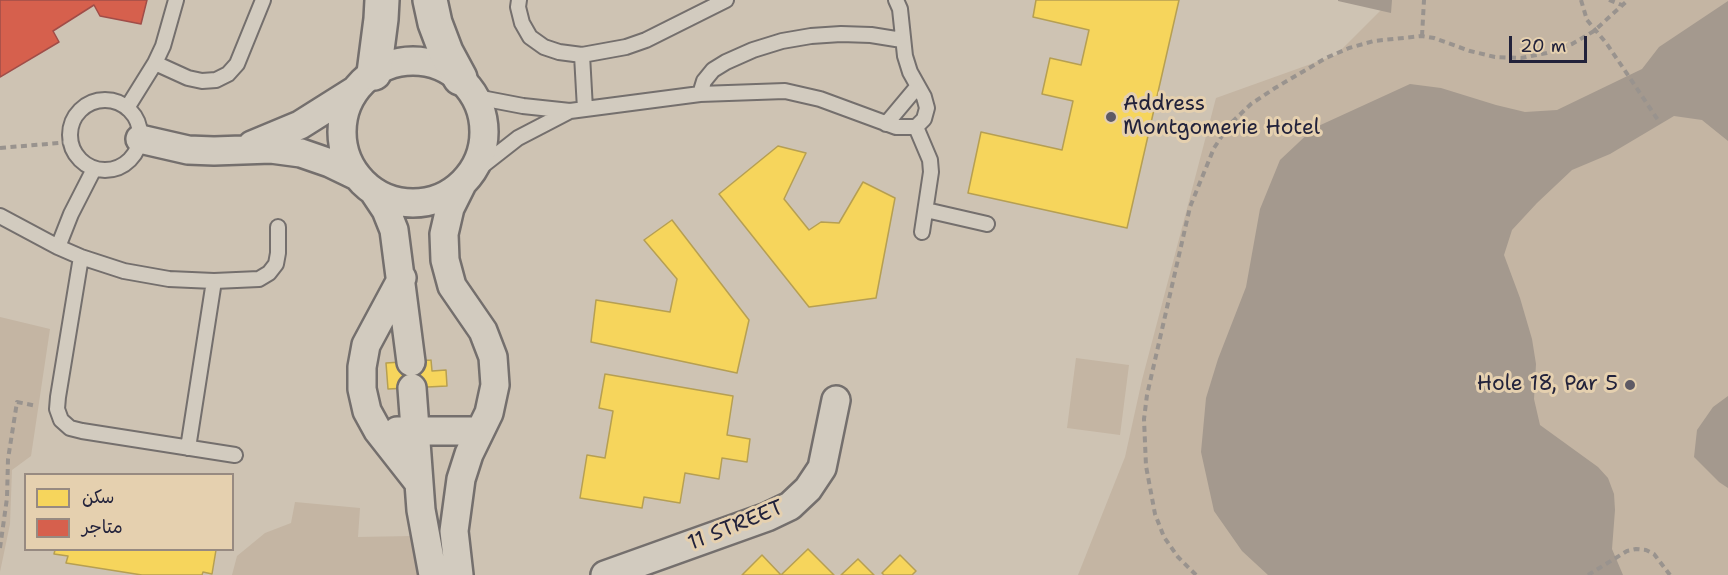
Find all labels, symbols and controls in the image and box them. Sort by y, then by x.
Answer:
scale bar [1512,24,1590,62]
text: 20 m [1520,34,1566,58]
place label: Address Montgomerie Hotel [1123,92,1320,142]
marker: Address Montgomerie Hotel [1104,110,1118,124]
place label: Hole 18, Par 5 [1477,372,1618,398]
marker: Hole 18, Par 5 [1623,378,1637,392]
legend [24,473,234,551]
text: سكن [82,485,114,509]
street label: 11 STREET [684,495,788,557]
text: متاجر [82,515,123,539]

